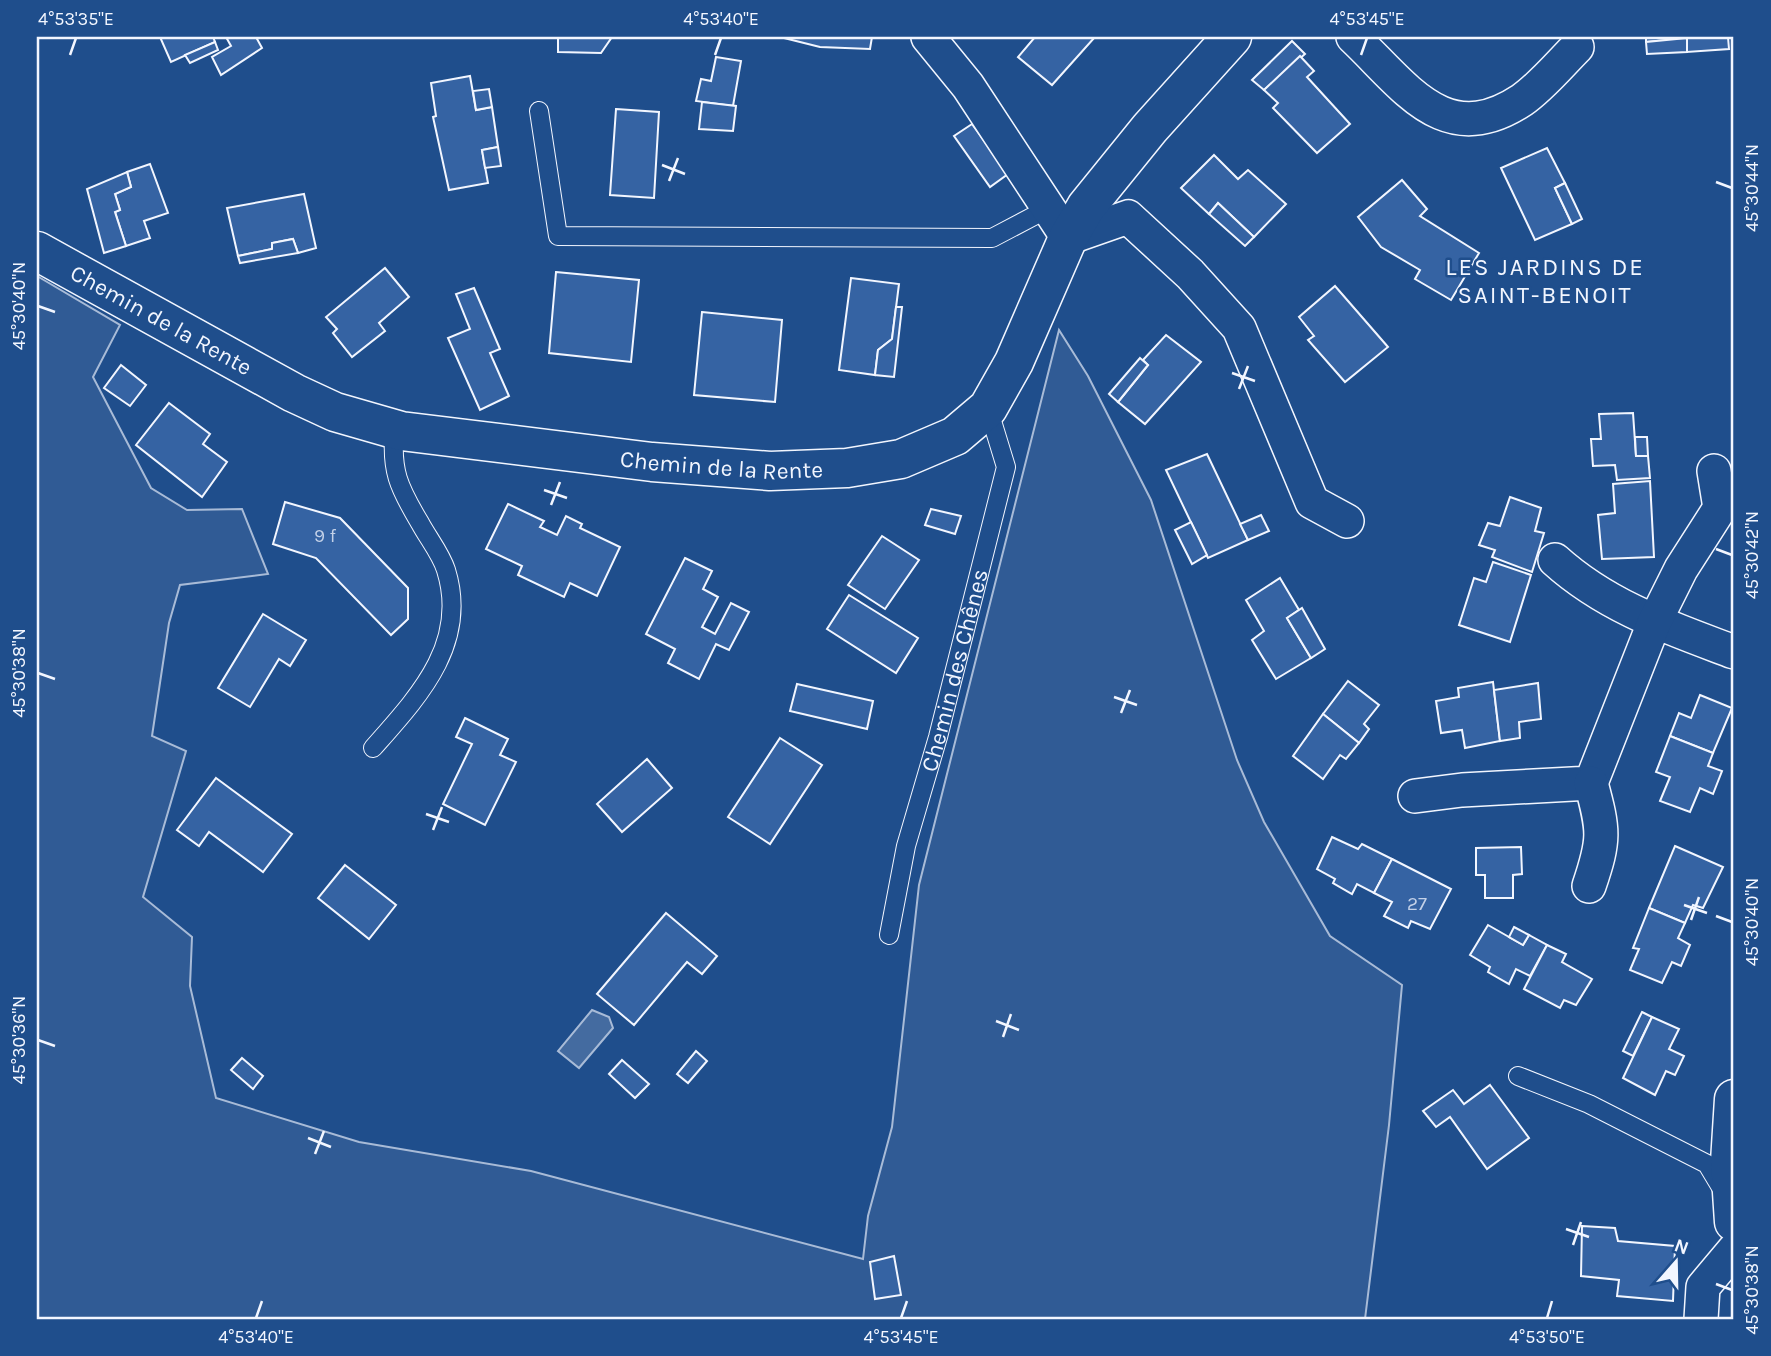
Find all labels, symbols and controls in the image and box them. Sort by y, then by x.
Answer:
text: 4°53'35"E [38,8,114,30]
text: 4°53'40"E [683,8,759,30]
text: 4°53'45"E [1329,8,1405,30]
text: 45°30'44"N [1741,144,1763,232]
district label: LES JARDINS DE SAINT-BENOIT [1445,253,1645,309]
street label: Chemin de la Rente [66,259,257,381]
text: 45°30'40"N [8,262,30,350]
street label: Chemin de la Rente [619,445,823,485]
text: 45°30'42"N [1741,511,1763,599]
house number: 9 f [314,525,337,547]
street label: Chemin des Chênes [915,566,993,775]
text: 45°30'38"N [8,628,30,718]
text: 45°30'40"N [1741,878,1763,966]
house number: 27 [1407,893,1427,915]
text: 45°30'36"N [8,996,30,1084]
north arrow [1642,1226,1712,1296]
text: N [1671,1234,1692,1260]
text: 45°30'38"N [1741,1245,1763,1335]
text: 4°53'40"E [218,1326,294,1348]
text: 4°53'45"E [863,1326,939,1348]
text: 4°53'50"E [1509,1326,1585,1348]

